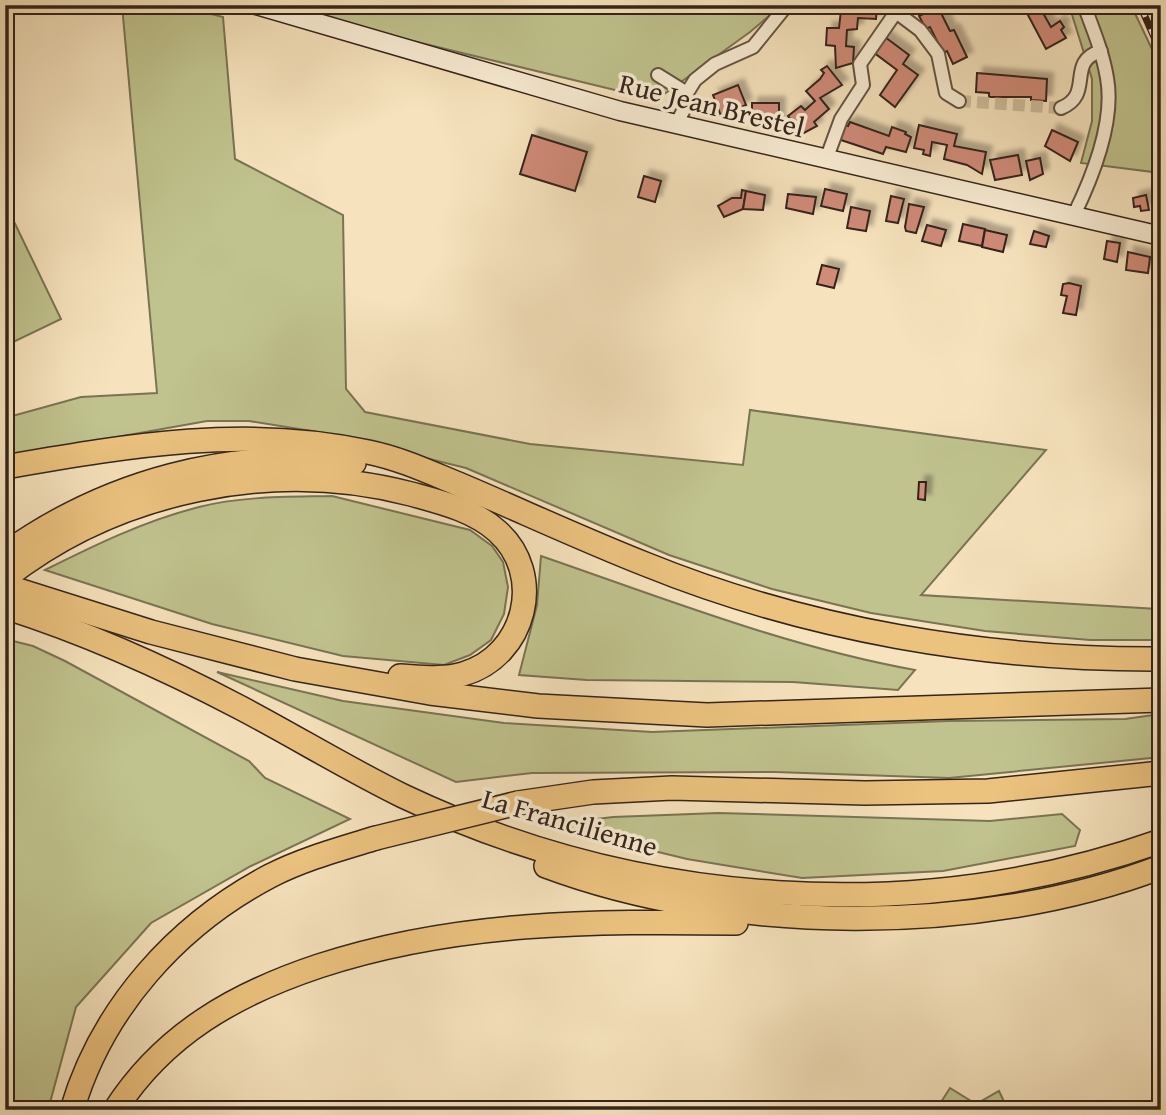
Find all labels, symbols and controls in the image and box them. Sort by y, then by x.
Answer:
street label: Rue Jean Brestel [615,62,809,147]
street label: La Francilienne [478,777,663,866]

